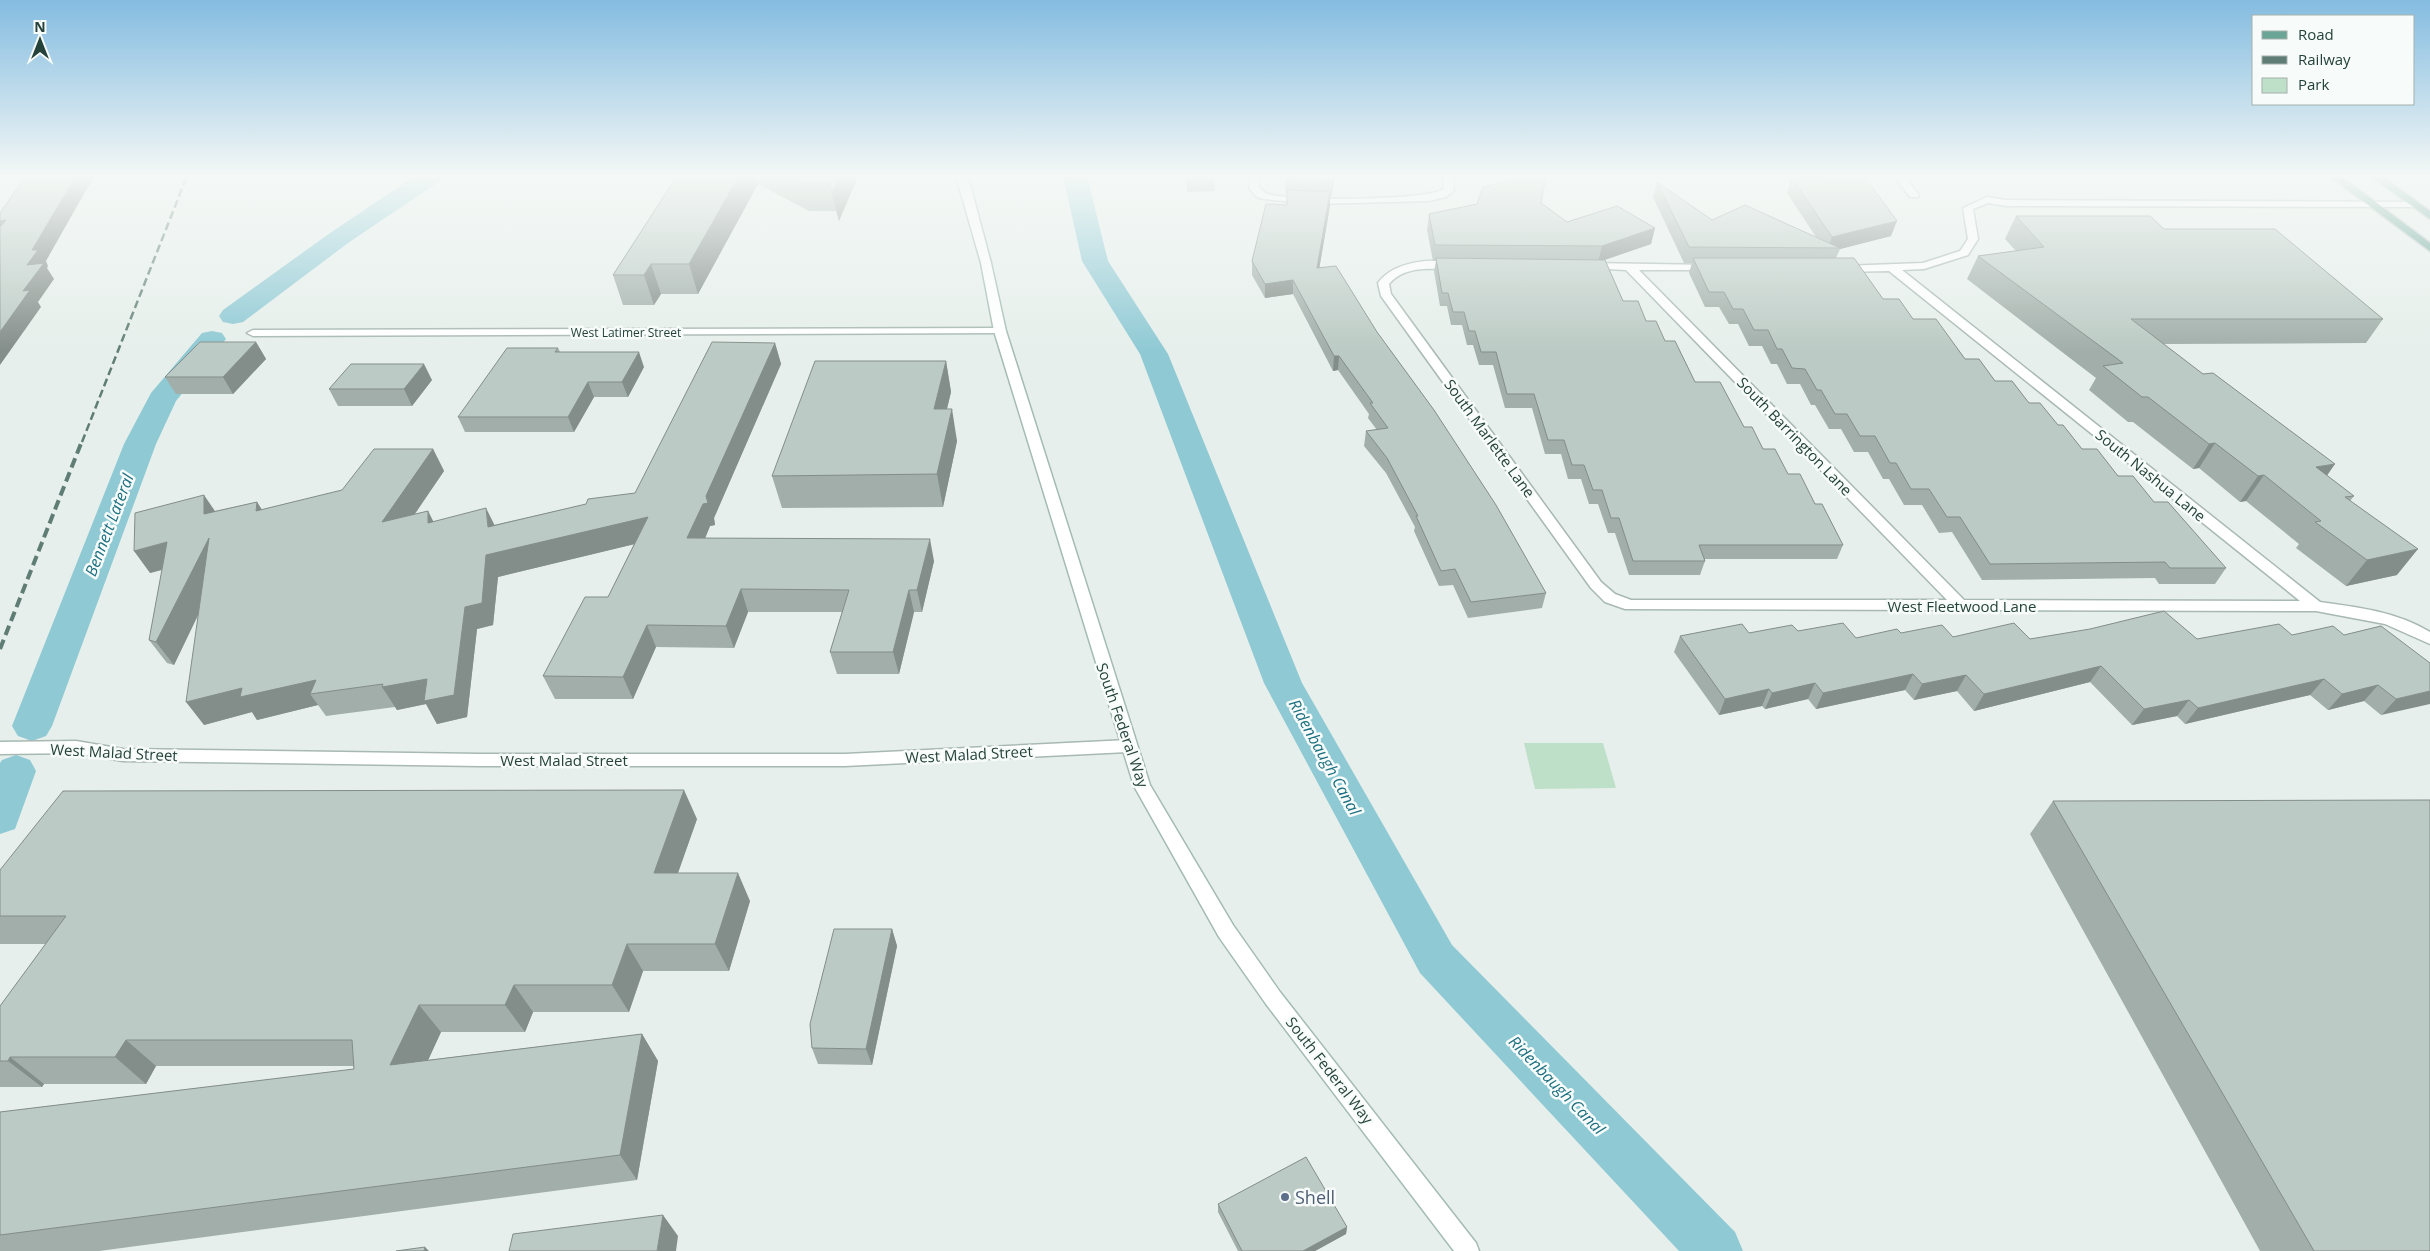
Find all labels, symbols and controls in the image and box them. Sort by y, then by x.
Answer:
north arrow [15,15,65,65]
legend [2252,15,2415,105]
text: N [34,17,46,36]
text: Road [2298,24,2334,44]
text: Railway [2298,49,2351,69]
text: Park [2298,74,2329,94]
street label: West Latimer Street [571,324,681,341]
street label: South Barrington Lane [1733,372,1857,500]
street label: South Marlette Lane [1440,375,1540,501]
street label: South Nashua Lane [2092,424,2210,526]
water label: Bennett Lateral [79,470,139,579]
street label: West Fleetwood Lane [1888,596,2036,616]
street label: South Federal Way [1092,660,1154,790]
water label: Ridenbaugh Canal [1284,695,1366,820]
street label: West Malad Street [50,739,178,765]
street label: West Malad Street [905,741,1033,767]
street label: West Malad Street [500,750,628,770]
street label: South Federal Way [1282,1012,1378,1128]
water label: Ridenbaugh Canal [1504,1031,1611,1140]
place label: Shell [1295,1185,1335,1209]
marker: Shell [1279,1191,1291,1203]

